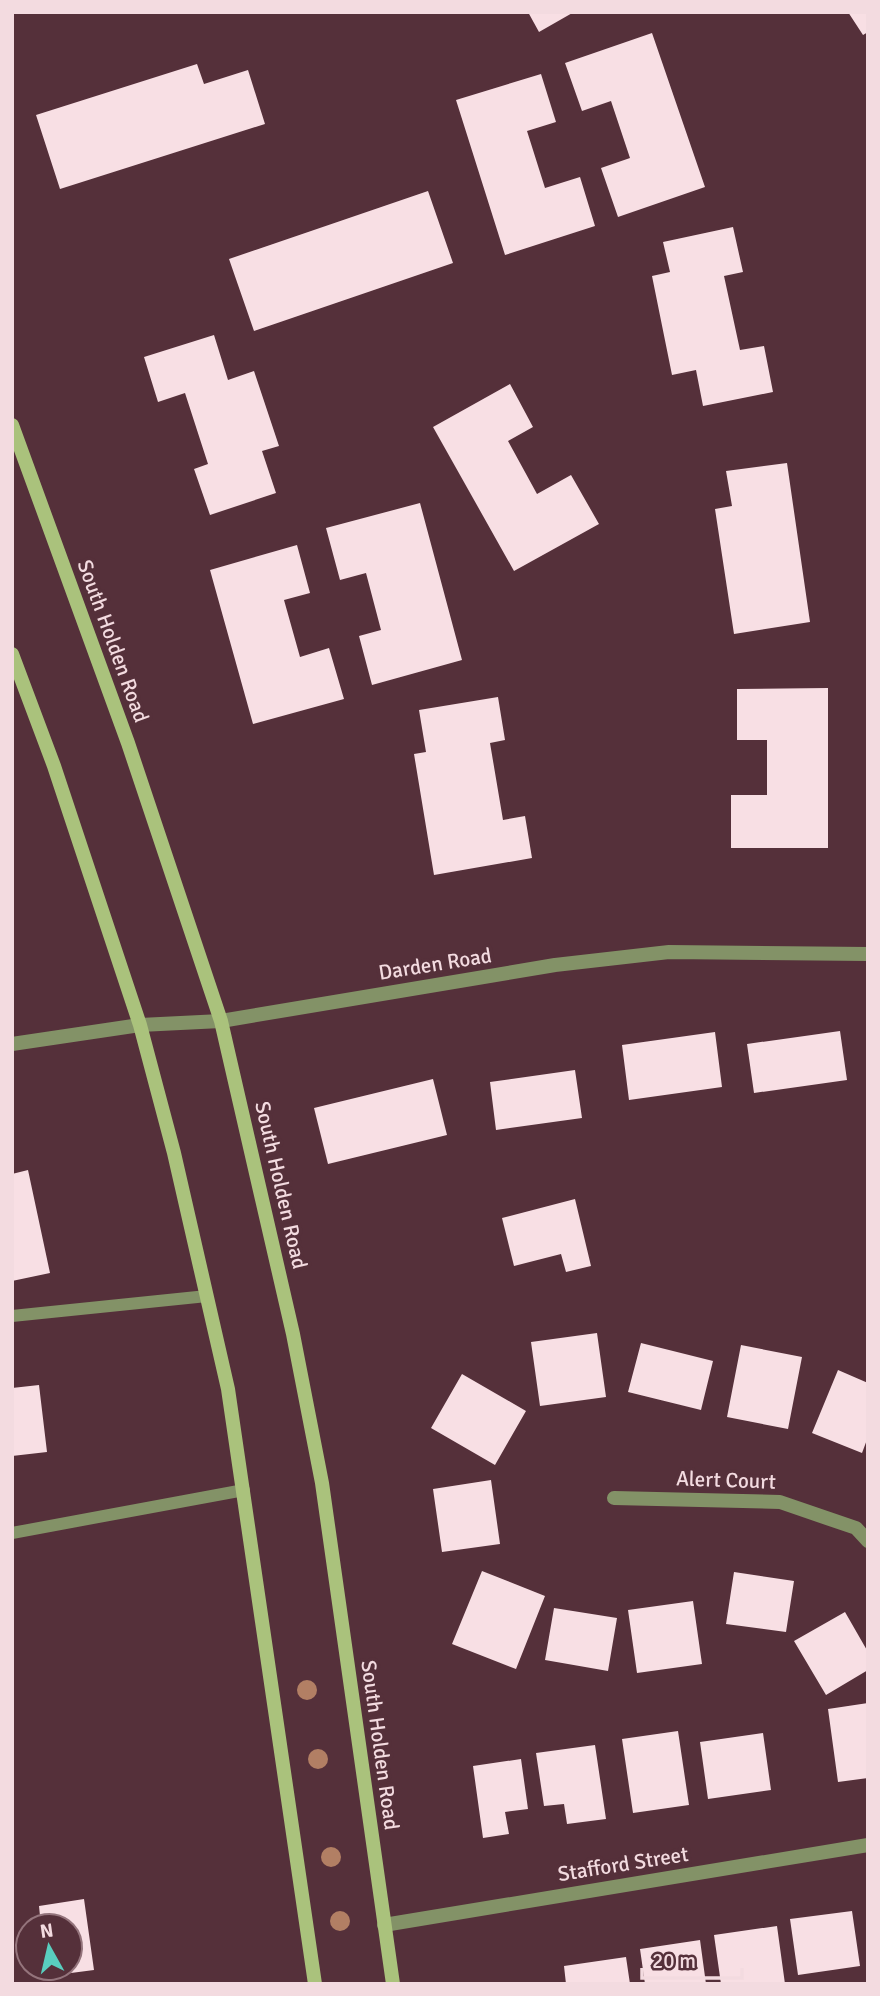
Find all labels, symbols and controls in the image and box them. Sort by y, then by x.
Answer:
street label: South Holden Road [71,556,155,726]
street label: Darden Road [377,942,493,986]
street label: South Holden Road [249,1099,313,1271]
street label: Alert Court [676,1465,776,1495]
street label: South Holden Road [355,1658,405,1832]
street label: Stafford Street [556,1841,690,1887]
north arrow [14,1912,84,1982]
text: N [39,1918,55,1944]
scale bar [642,1937,742,1981]
text: 20 m [652,1948,696,1974]

